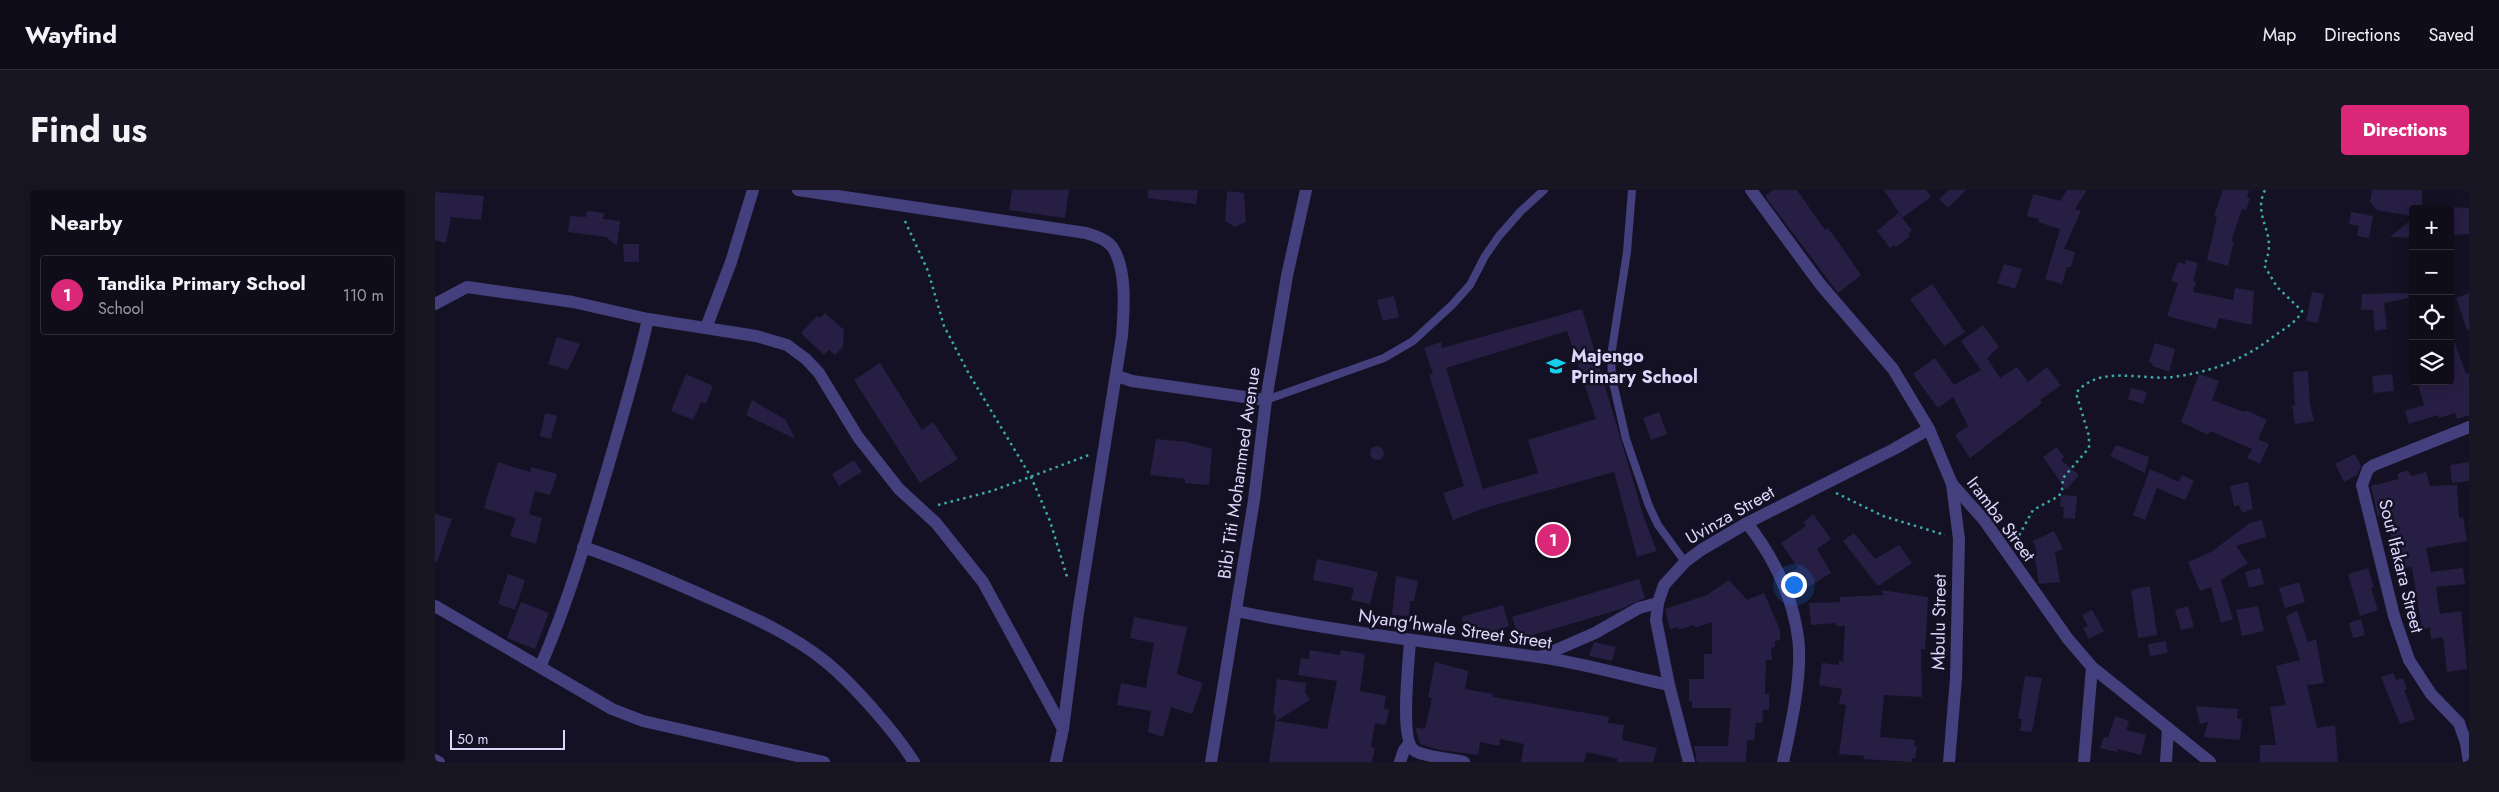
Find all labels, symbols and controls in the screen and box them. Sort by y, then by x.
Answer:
text: Wayfind [25,17,117,52]
text: Map [2263,22,2296,48]
text: Directions [2324,22,2400,48]
text: Saved [2428,22,2474,48]
text: Find us [30,105,147,155]
button: Directions [2341,105,2469,155]
map controls [2409,205,2454,385]
button: + [2409,205,2454,250]
text: Nearby [50,208,122,238]
button: − [2409,250,2454,295]
text: Tandika Primary School [98,270,306,297]
text: 1 [63,284,71,307]
text: 110 m [343,284,384,307]
button: locate [2409,295,2454,340]
text: School [98,297,144,320]
button: layers [2409,340,2454,385]
place label: Majengo Primary School [1571,343,1698,390]
school or university icon: Majengo Primary School [1545,355,1567,377]
street label: Bibi Titi Mohammed Avenue [1211,365,1267,581]
street label: Iramba Street [1960,471,2042,568]
street label: Uvinza Street [1681,479,1780,551]
street label: Sout Ifakara Street [2372,496,2430,636]
pin: 1 [1537,521,1569,559]
your location [1781,572,1807,598]
street label: Mbulu Street [1925,573,1953,670]
street label: Nyang'hwale Street Street [1357,603,1554,656]
scale bar [450,727,565,750]
text: 50 m [457,729,488,749]

